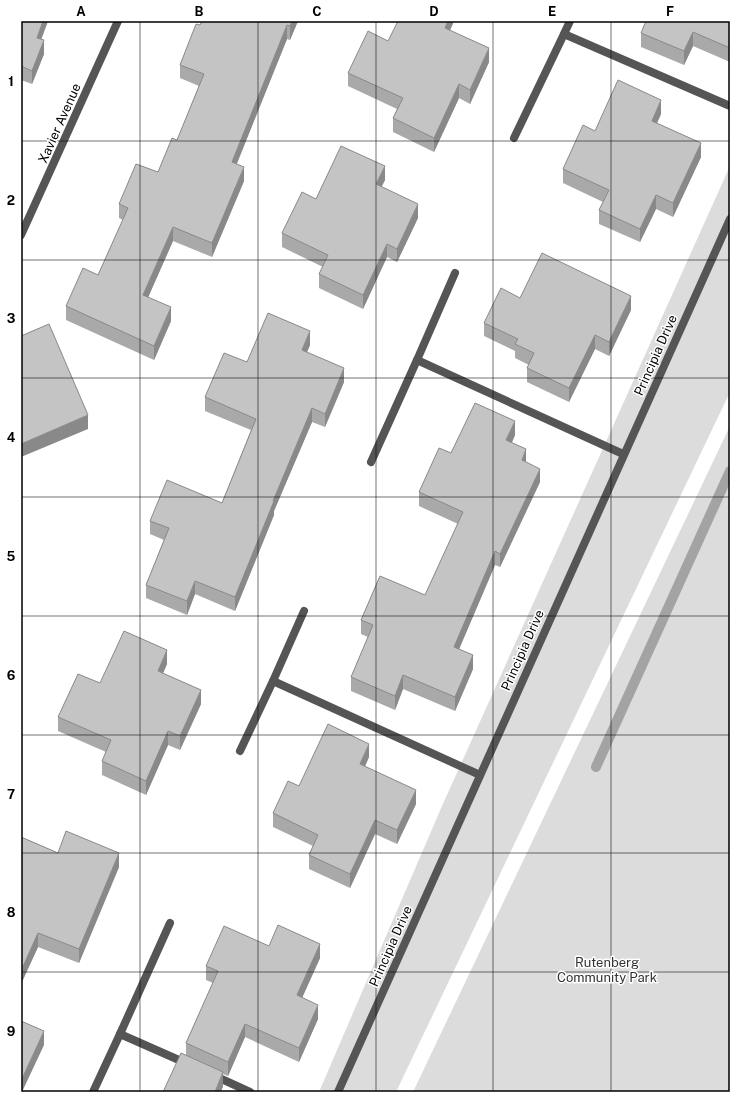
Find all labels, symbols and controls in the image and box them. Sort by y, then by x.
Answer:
text: A [76,4,86,19]
text: B [195,4,204,19]
text: C [312,4,322,19]
text: D [429,4,439,19]
text: E [548,4,556,19]
text: F [666,4,674,19]
text: 1 [8,74,14,89]
street label: Xavier Avenue [35,81,84,165]
text: 2 [7,193,15,208]
text: 3 [7,311,16,326]
street label: Principia Drive [631,312,680,398]
text: 4 [7,430,16,445]
text: 5 [7,549,16,564]
street label: Principia Drive [498,607,547,693]
text: 6 [7,668,16,683]
text: 7 [7,787,15,802]
street label: Principia Drive [366,903,415,989]
text: 8 [7,905,16,920]
park label: Rutenberg Community Park [557,955,657,985]
text: 9 [7,1024,15,1039]

